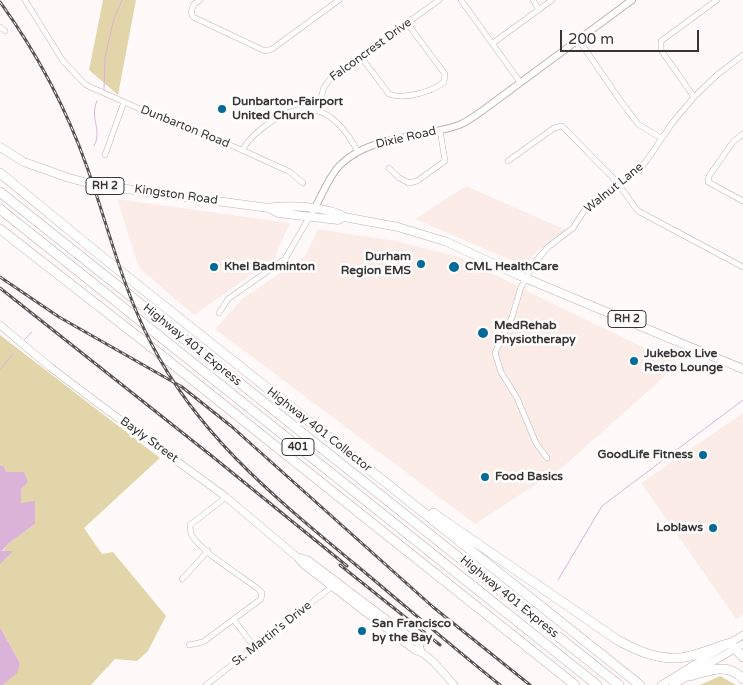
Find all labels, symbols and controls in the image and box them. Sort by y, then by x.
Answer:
street label: Falconcrest Drive [327,15,415,85]
scale bar [563,20,702,52]
text: 200 m [568,30,614,48]
place label: Dunbarton-Fairport United Church [232,95,343,123]
street label: Dunbarton Road [138,103,232,151]
marker: Dunbarton-Fairport United Church [216,103,228,115]
street label: Dixie Road [374,124,438,152]
street label: Walnut Lane [582,160,646,216]
road number: RH 2 [86,178,124,195]
street label: Kingston Road [133,182,219,208]
place label: Durham Region EMS [341,250,411,278]
marker: Durham Region EMS [415,258,427,270]
place label: Khel Badminton [224,260,315,274]
marker: CML HealthCare [447,260,461,274]
place label: CML HealthCare [465,260,558,274]
marker: Khel Badminton [208,261,220,273]
street label: Highway 401 Express [140,301,244,389]
road number: RH 2 [608,310,646,328]
place label: MedRehab Physiotherapy [494,319,576,347]
marker: MedRehab Physiotherapy [476,326,490,340]
place label: Jukebox Live Resto Lounge [644,347,723,375]
marker: Jukebox Live Resto Lounge [628,355,640,367]
street label: Highway 401 Collector [264,385,374,475]
street label: Bayly Street [117,414,181,466]
road number: 401 [282,438,314,456]
place label: GoodLife Fitness [597,448,693,462]
marker: GoodLife Fitness [697,449,709,461]
place label: Food Basics [495,470,563,484]
marker: Food Basics [479,471,491,483]
place label: Loblaws [656,521,703,535]
marker: Loblaws [707,522,719,534]
street label: Highway 401 Express [457,553,561,641]
street label: St. Martin's Drive [229,599,315,669]
place label: San Francisco by the Bay [372,617,451,645]
marker: San Francisco by the Bay [356,625,368,637]

